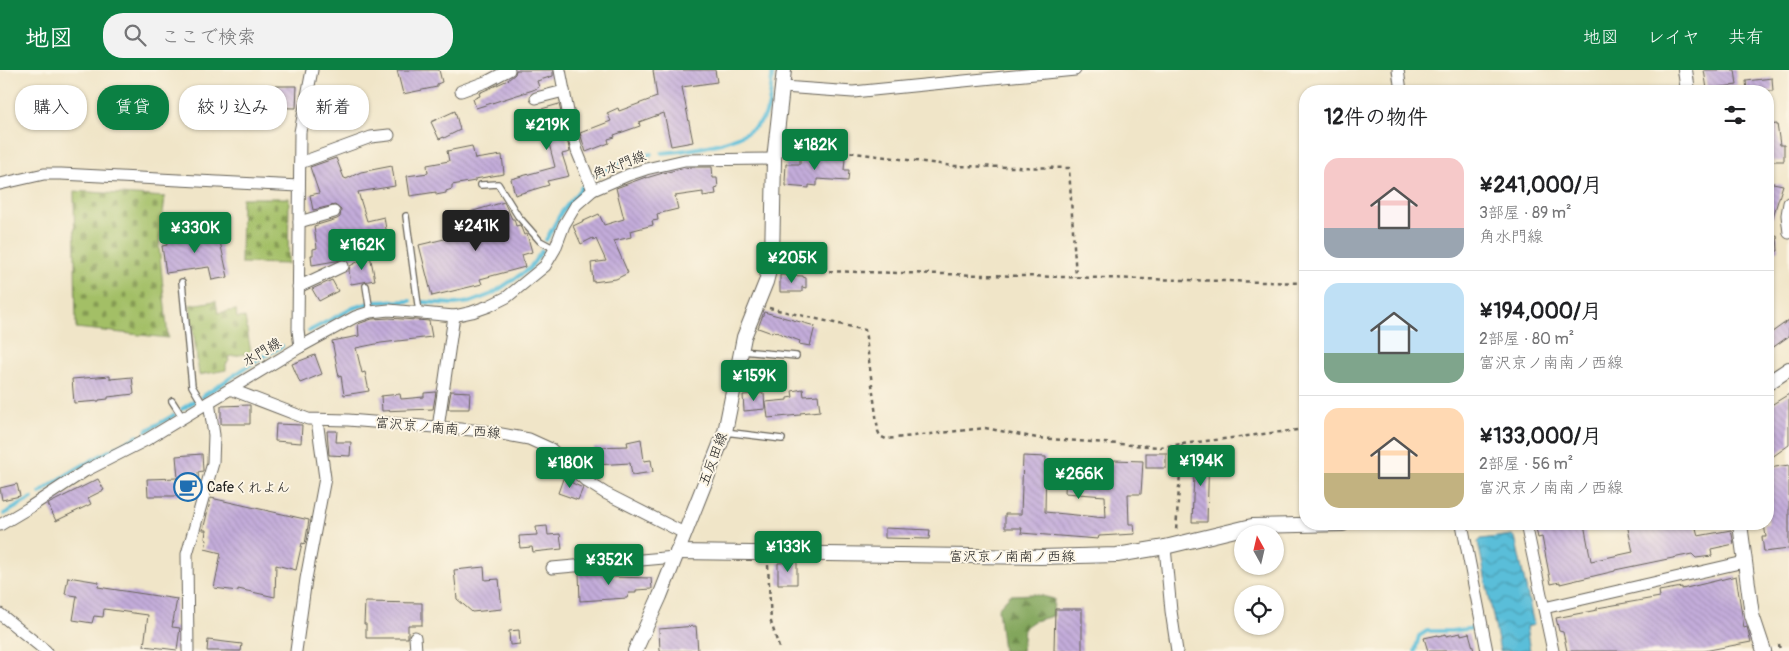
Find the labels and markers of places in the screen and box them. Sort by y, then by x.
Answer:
pin: ¥219K [512,108,582,151]
pin: ¥182K [780,128,850,171]
pin: ¥241K [441,210,511,252]
pin: ¥330K [160,212,230,254]
pin: ¥162K [327,228,397,271]
pin: ¥205K [757,242,827,284]
pin: ¥159K [719,360,789,402]
pin: ¥194K [1166,444,1236,487]
pin: ¥180K [535,446,605,489]
pin: ¥266K [1044,458,1114,500]
cafe icon: Cafeくれよん [173,472,203,502]
place label: Cafeくれよん [207,479,290,496]
pin: ¥133K [753,530,823,573]
pin: ¥352K [574,544,644,586]

